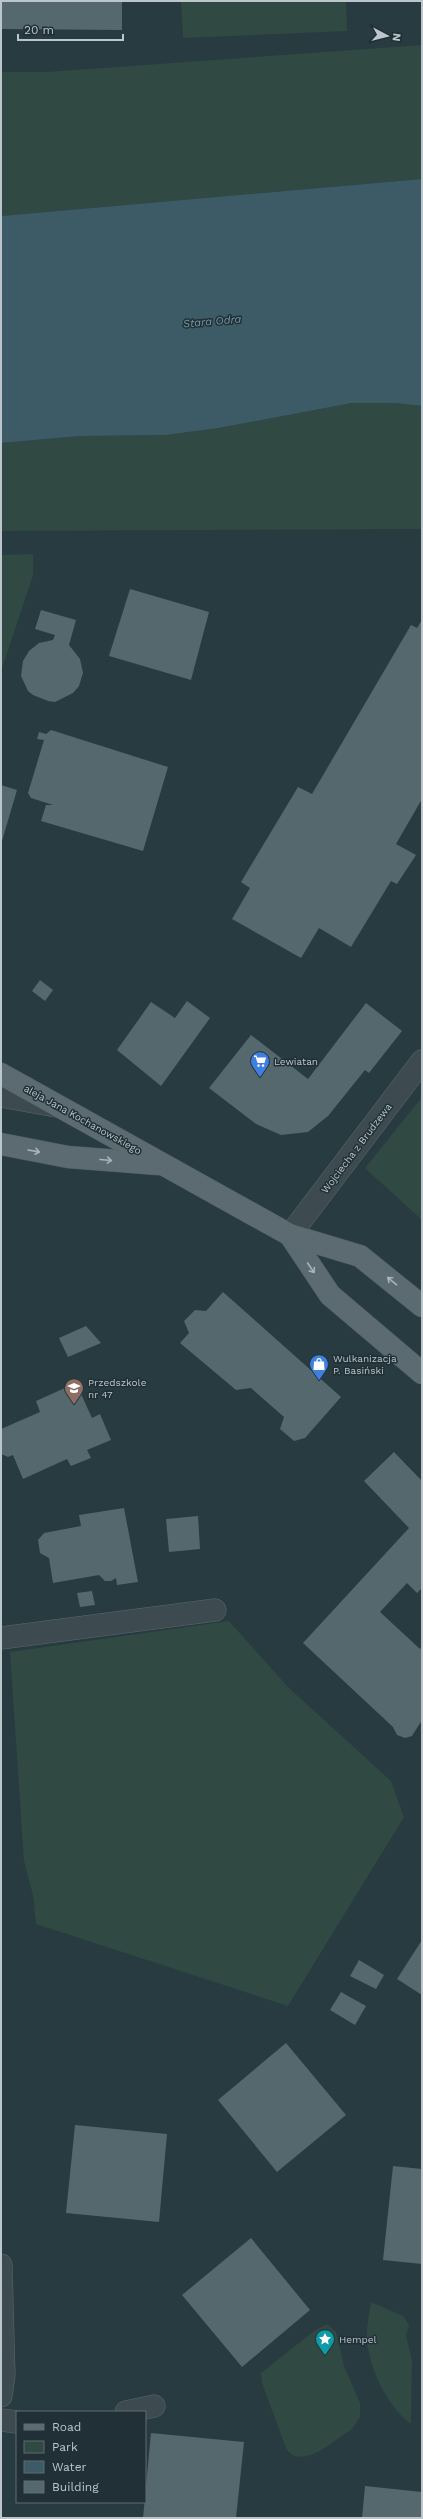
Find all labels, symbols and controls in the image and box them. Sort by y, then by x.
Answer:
scale bar [18,16,123,42]
north arrow [367,16,407,56]
text: 20 m [24,23,54,37]
text: N [389,32,403,42]
water label: Stara Odra [182,312,242,331]
supermarket icon: Lewiatan [249,1050,271,1078]
place label: Lewiatan [274,1056,318,1067]
street label: aleja Jana Kochanowskiego [22,1083,143,1156]
street label: Wojciecha z Brudzewa [319,1101,394,1195]
one-way arrow [27,1147,40,1155]
one-way arrow [99,1156,112,1164]
one-way arrow [307,1262,316,1273]
one-way arrow [386,1277,397,1286]
shop icon: Wulkanizacja P. Basiński [308,1353,330,1381]
place label: Wulkanizacja P. Basiński [333,1353,397,1376]
school or university icon: Przedszkole nr 47 [63,1377,85,1405]
place label: Przedszkole nr 47 [88,1377,147,1400]
place icon: Hempel [314,2328,336,2356]
place label: Hempel [339,2334,377,2345]
legend [16,2411,146,2503]
text: Road [52,2420,81,2434]
text: Park [52,2440,78,2454]
text: Water [52,2460,87,2474]
text: Building [52,2480,99,2494]

